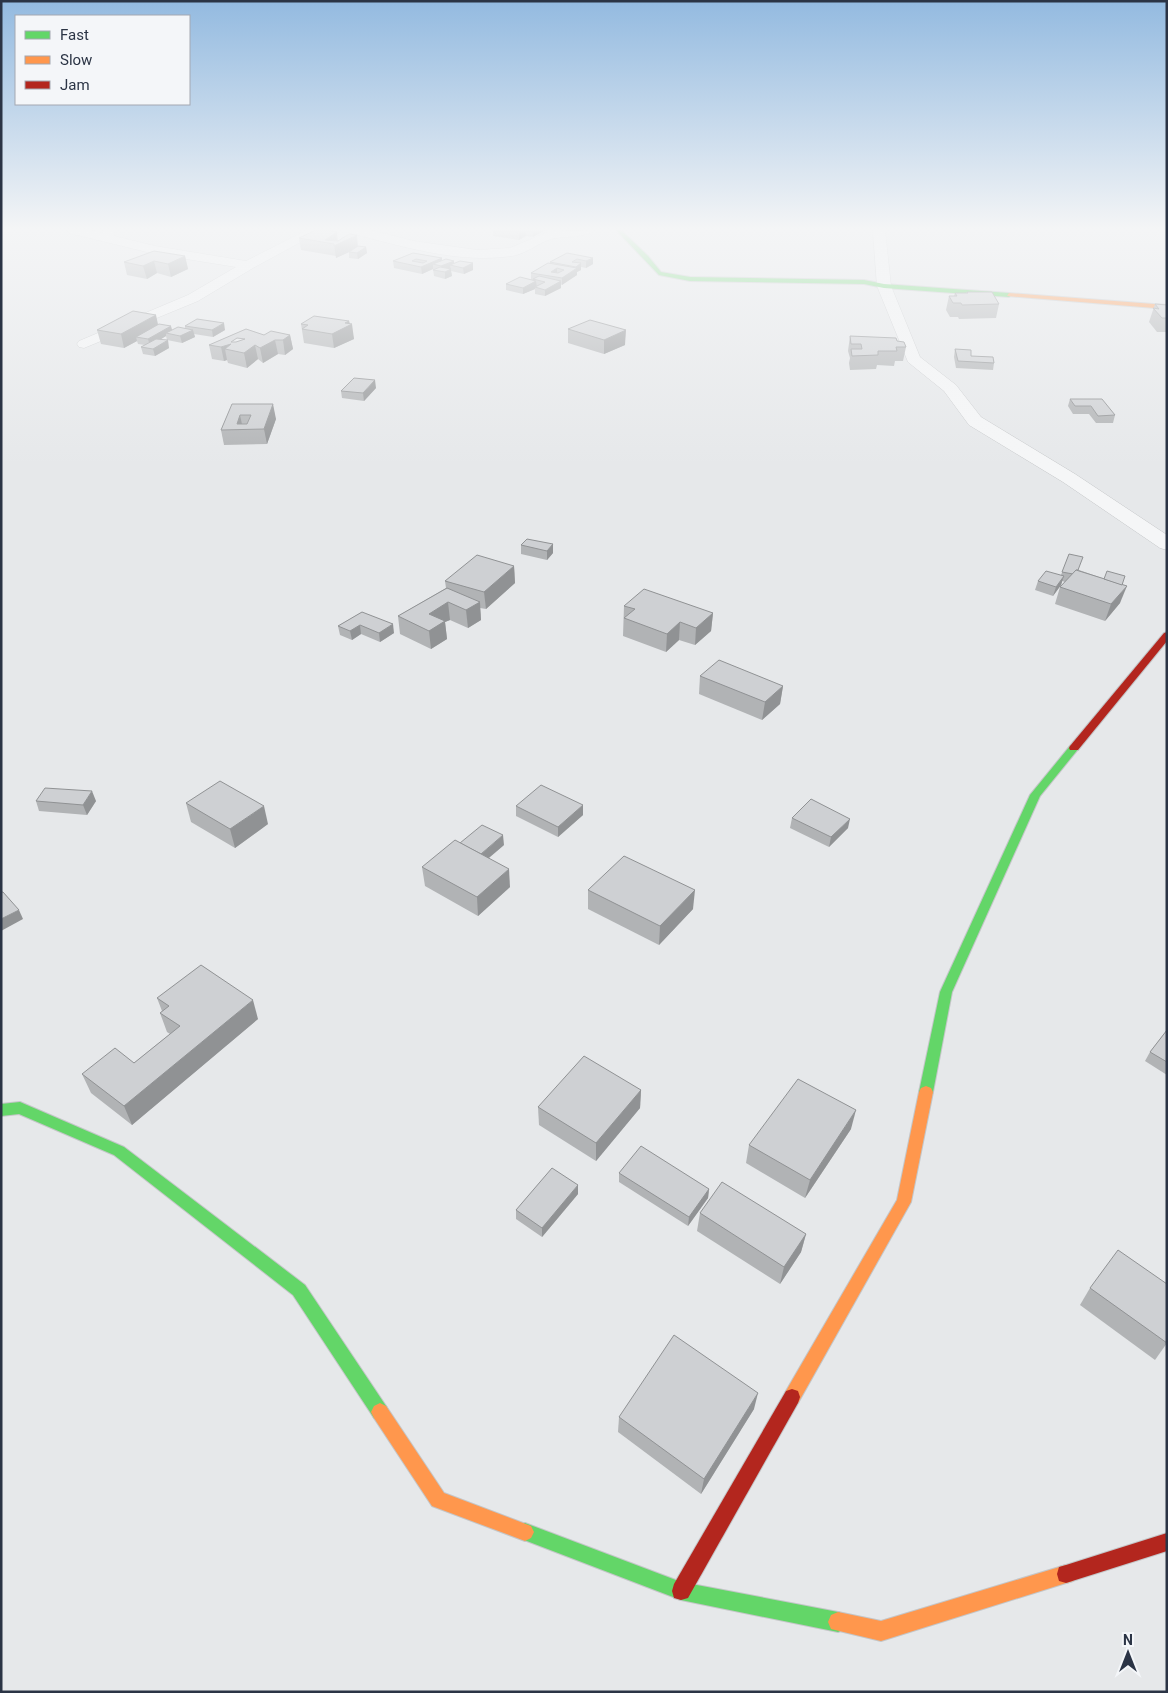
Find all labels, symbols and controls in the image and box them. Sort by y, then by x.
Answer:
legend [15,15,190,105]
text: Fast [60,26,89,44]
text: Slow [60,51,92,69]
text: Jam [60,76,90,94]
north arrow [1103,1628,1153,1678]
text: N [1123,1632,1133,1648]

